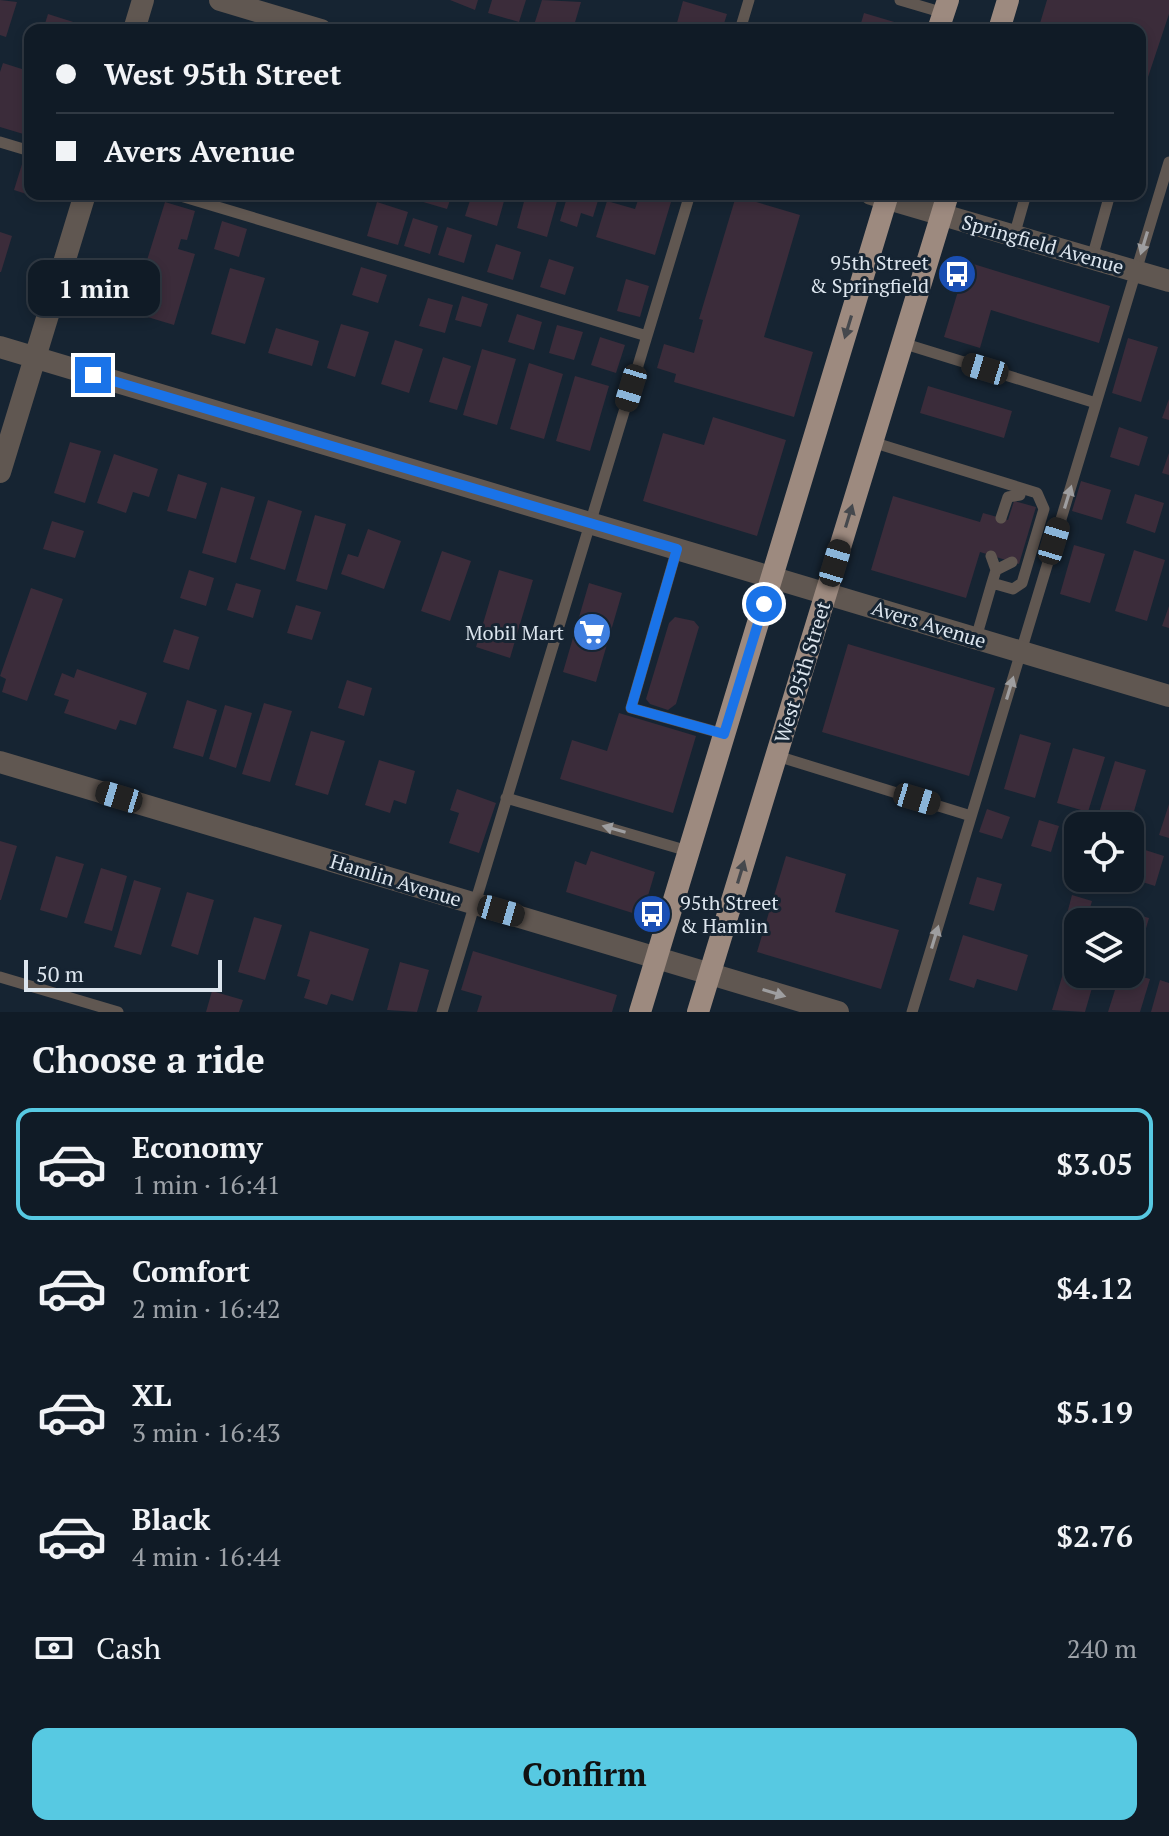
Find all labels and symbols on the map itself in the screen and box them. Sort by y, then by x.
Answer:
street label: Springfield Avenue [959,208,1127,280]
one-way arrow [1137,232,1150,256]
place label: 95th Street & Springfield [809,249,930,299]
bus stop icon: 95th Street & Springfield [936,253,978,295]
callout: 1 min [27,259,159,315]
one-way arrow [841,315,854,339]
car [959,351,1011,387]
route end [75,357,111,393]
car [613,362,649,414]
one-way arrow [1062,484,1075,508]
one-way arrow [843,504,856,528]
car [1036,515,1072,567]
car [817,537,853,589]
route start [746,586,782,622]
street label: Avers Avenue [868,594,990,654]
street label: West 95th Street [768,597,837,746]
supermarket icon: Mobil Mart [571,611,613,653]
place label: Mobil Mart [465,619,565,646]
one-way arrow [1004,676,1017,700]
car [93,779,145,815]
car [891,781,943,817]
one-way arrow [601,822,625,835]
street label: Hamlin Avenue [327,847,465,913]
one-way arrow [735,860,748,884]
place label: 95th Street & Hamlin [680,889,779,939]
car [475,893,527,929]
bus stop icon: 95th Street & Hamlin [631,893,673,935]
one-way arrow [929,925,942,949]
scale bar [24,956,222,992]
one-way arrow [762,987,786,1000]

